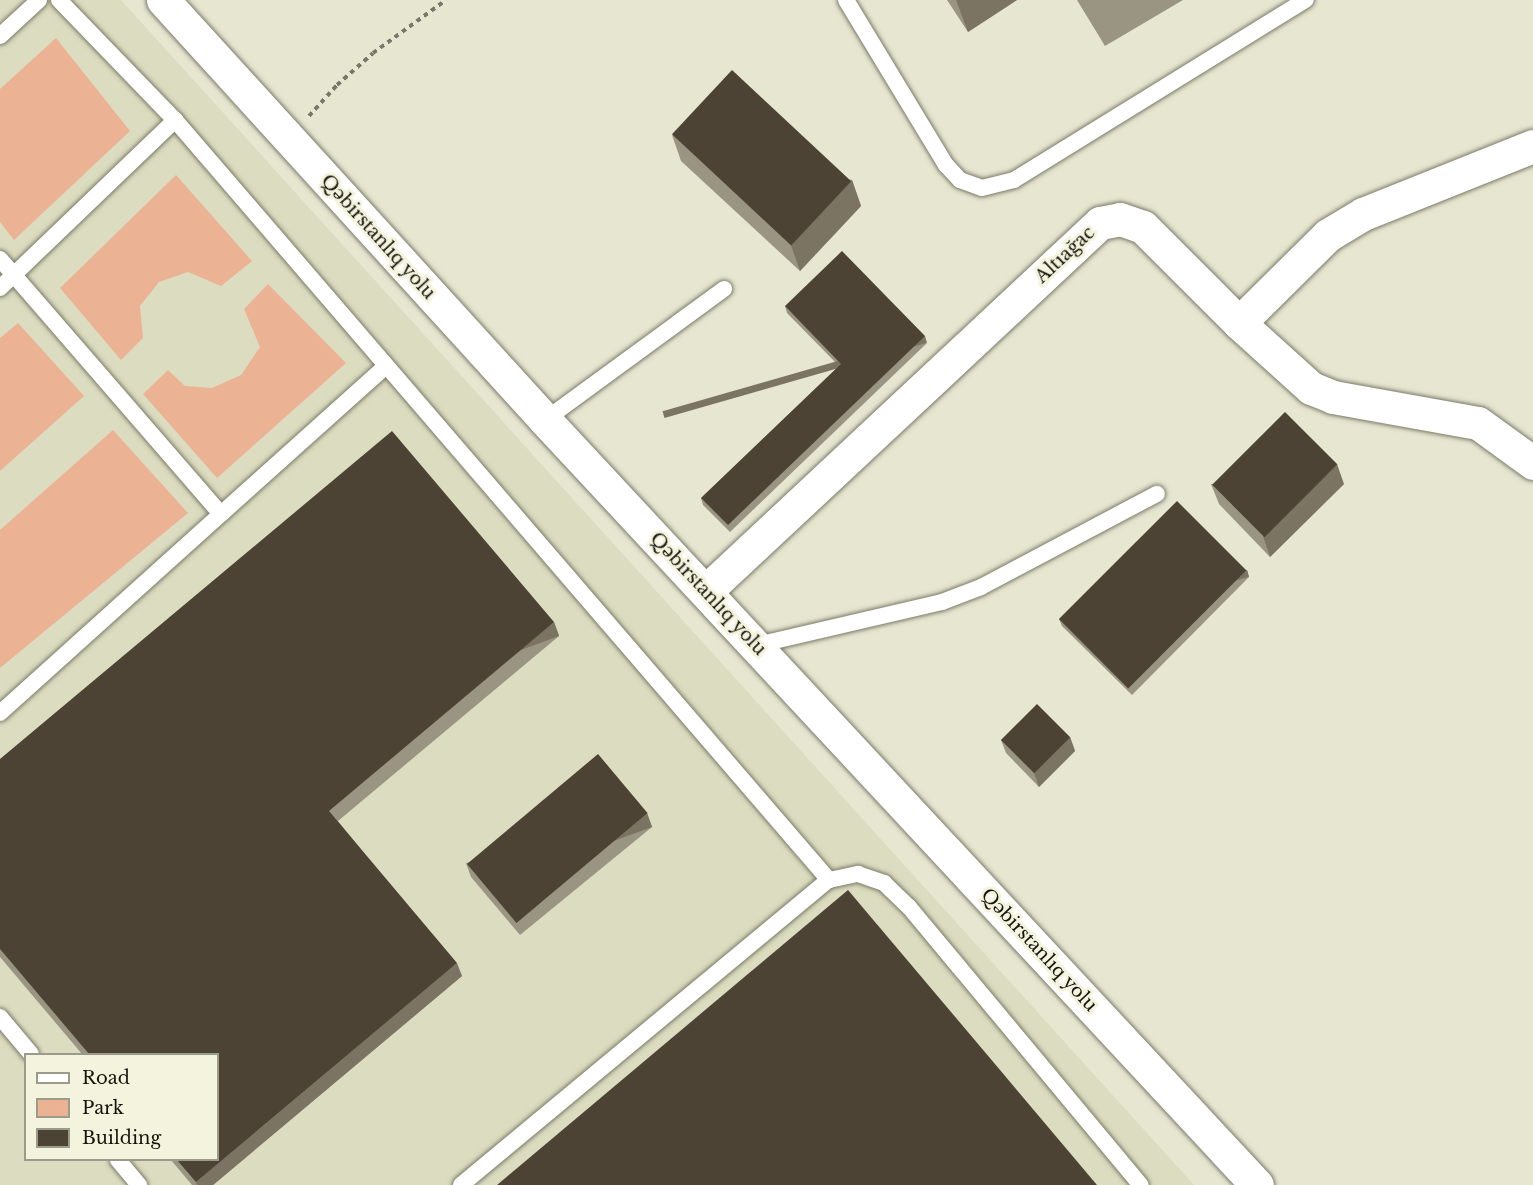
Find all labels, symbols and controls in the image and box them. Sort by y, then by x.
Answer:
street label: Qəbirstanlıq yolu [316,170,440,304]
street label: Altıağac [1031,222,1099,288]
street label: Qəbirstanlıq yolu [645,528,771,660]
street label: Qəbirstanlıq yolu [976,884,1102,1016]
legend [24,1053,219,1161]
text: Road [82,1067,130,1089]
text: Park [82,1097,124,1119]
text: Building [82,1127,161,1149]

